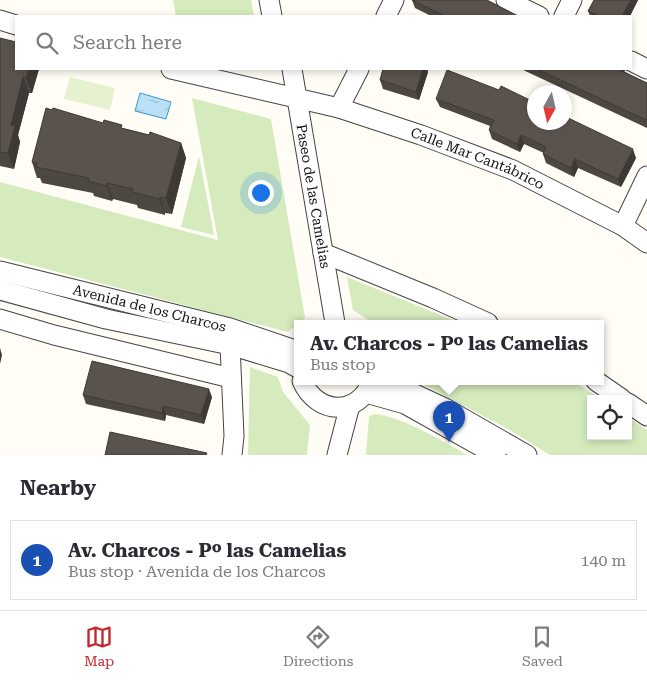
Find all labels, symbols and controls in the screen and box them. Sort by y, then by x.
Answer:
search box [15,15,632,70]
icon: search [33,29,61,57]
text: Search here [73,31,182,54]
north arrow [527,85,572,130]
street label: Paseo de las Camelias [293,123,334,270]
street label: Calle Mar Cantábrico [409,124,547,193]
your location [248,180,274,206]
street label: Avenida de los Charcos [71,281,228,335]
popup [294,320,604,385]
text: Av. Charcos - Pº las Camelias [310,332,588,355]
text: Bus stop [310,355,376,374]
map controls [587,395,632,440]
button: locate [587,395,632,440]
pin: 1 [433,401,465,442]
text: Nearby [20,476,96,500]
text: Av. Charcos - Pº las Camelias [68,539,346,562]
text: 1 [33,551,41,570]
text: 140 m [580,551,626,570]
text: Bus stop · Avenida de los Charcos [68,562,326,581]
tab: Map [84,623,114,669]
tab: Directions [283,623,353,669]
tab: Saved [522,623,563,669]

